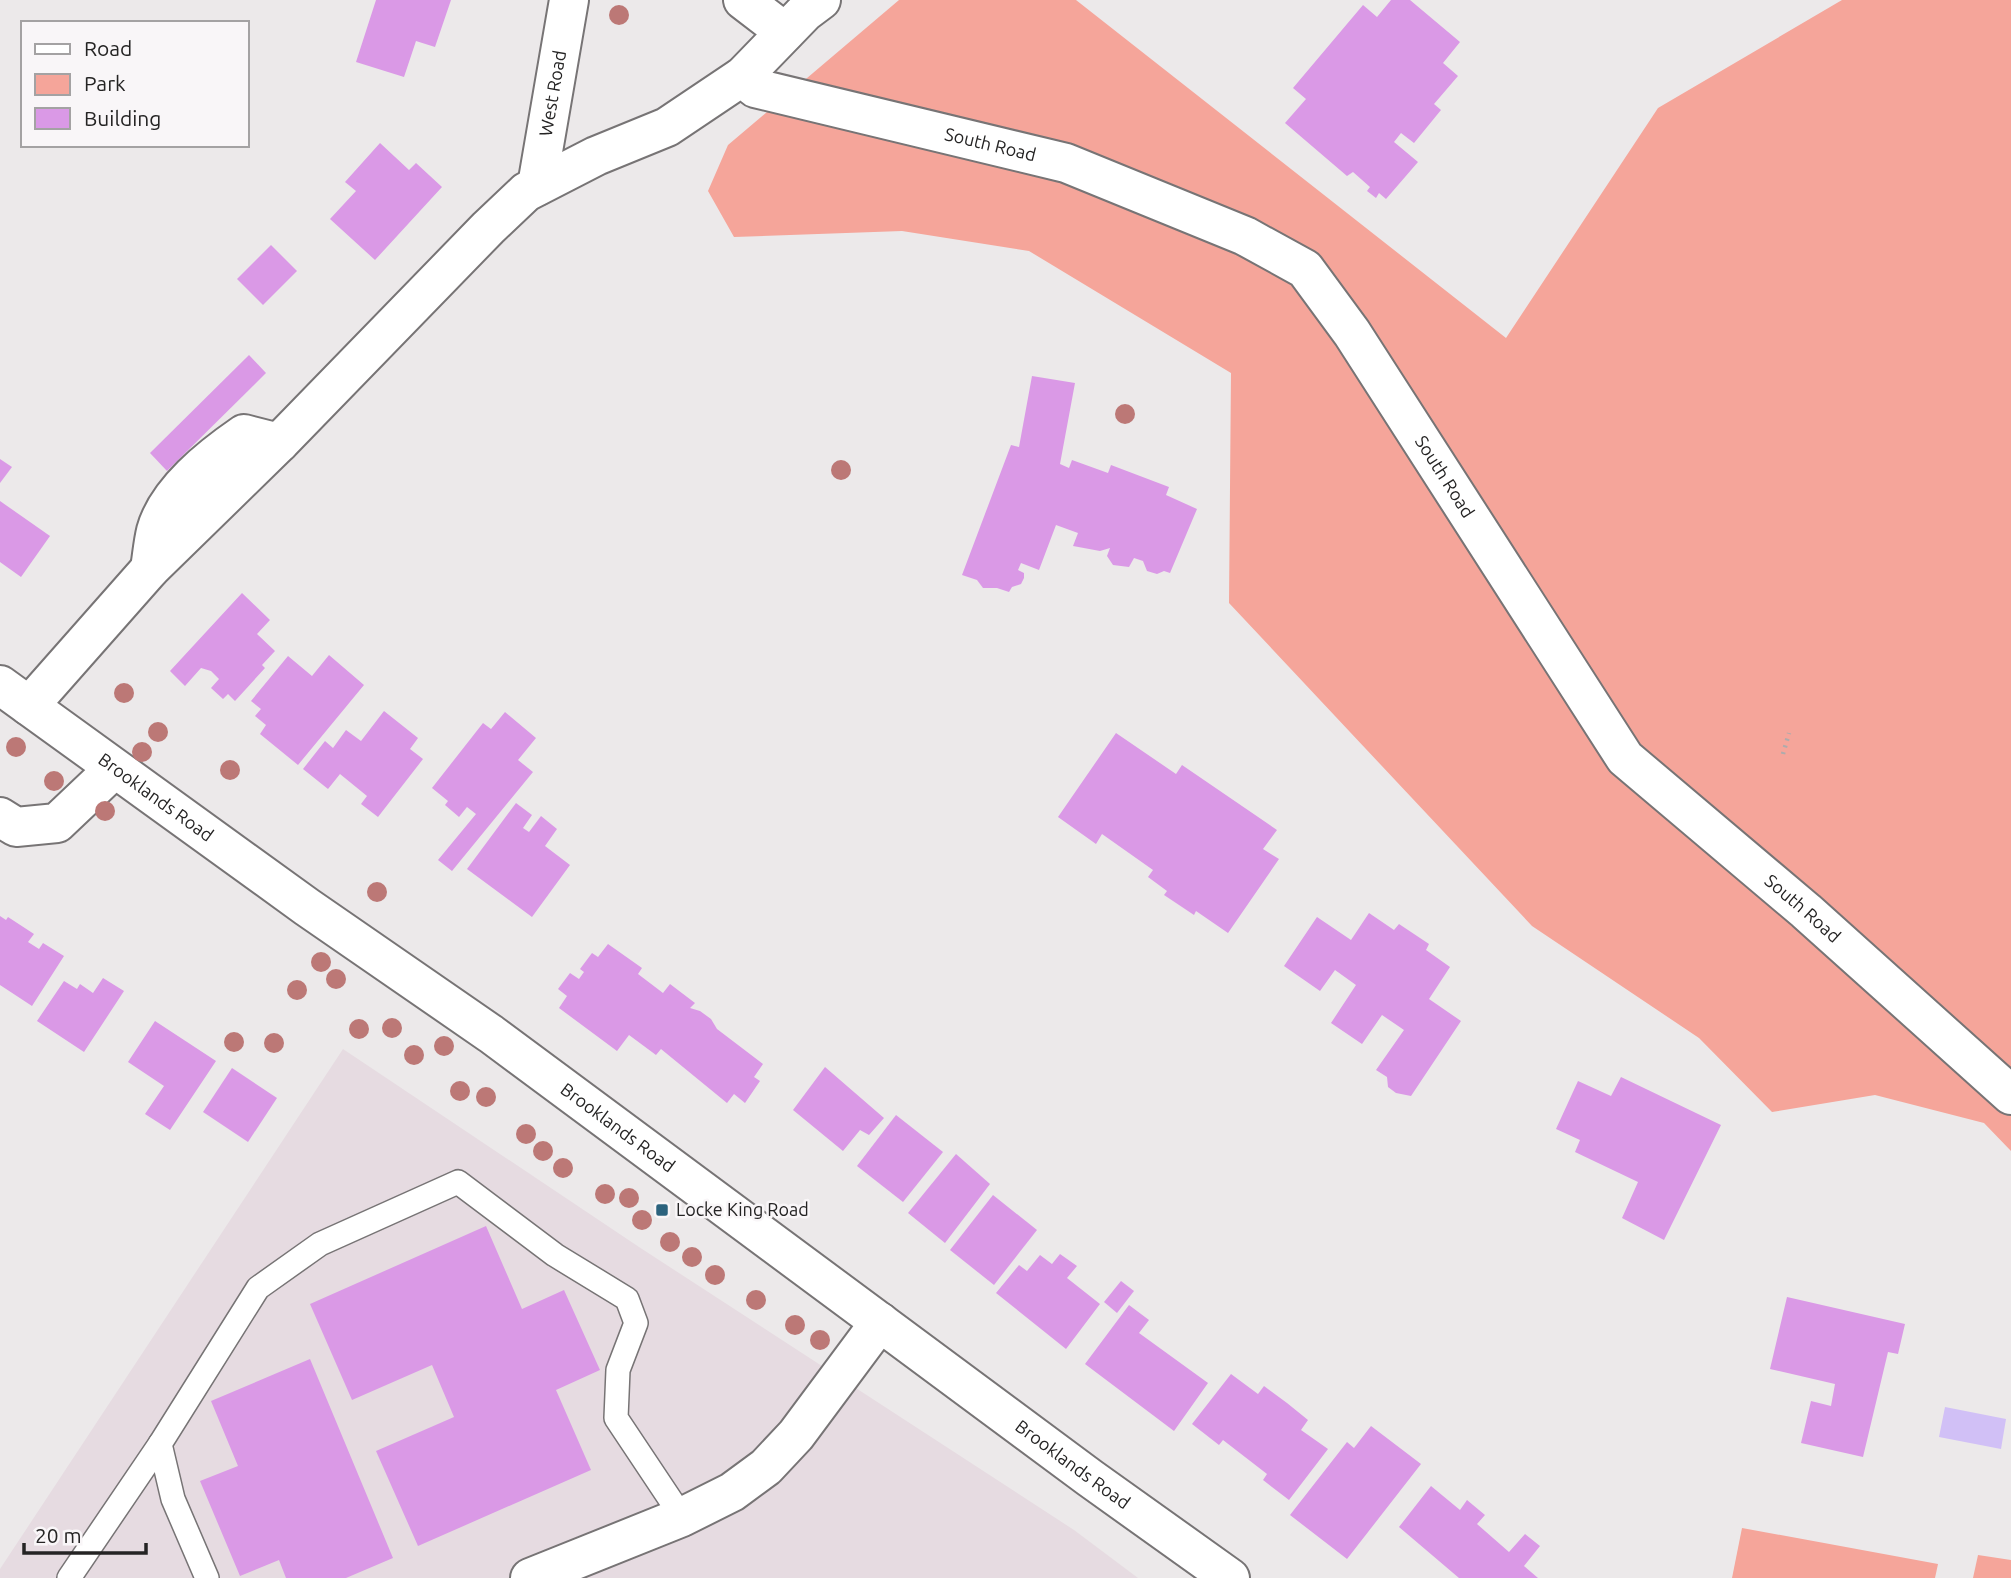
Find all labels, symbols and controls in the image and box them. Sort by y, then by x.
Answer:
legend [21,21,248,147]
text: Road [84,36,132,60]
street label: West Road [535,49,569,138]
text: Park [84,71,126,95]
text: Building [84,106,161,130]
street label: South Road [943,123,1038,164]
street label: South Road [1412,432,1479,521]
street label: Brooklands Road [95,749,217,845]
street label: South Road [1761,870,1845,946]
street label: Brooklands Road [557,1078,679,1176]
place label: Locke King Road [676,1199,809,1219]
marker: Locke King Road [654,1202,670,1218]
street label: Brooklands Road [1012,1415,1134,1512]
scale bar [24,1512,147,1556]
text: 20 m [35,1523,82,1547]

